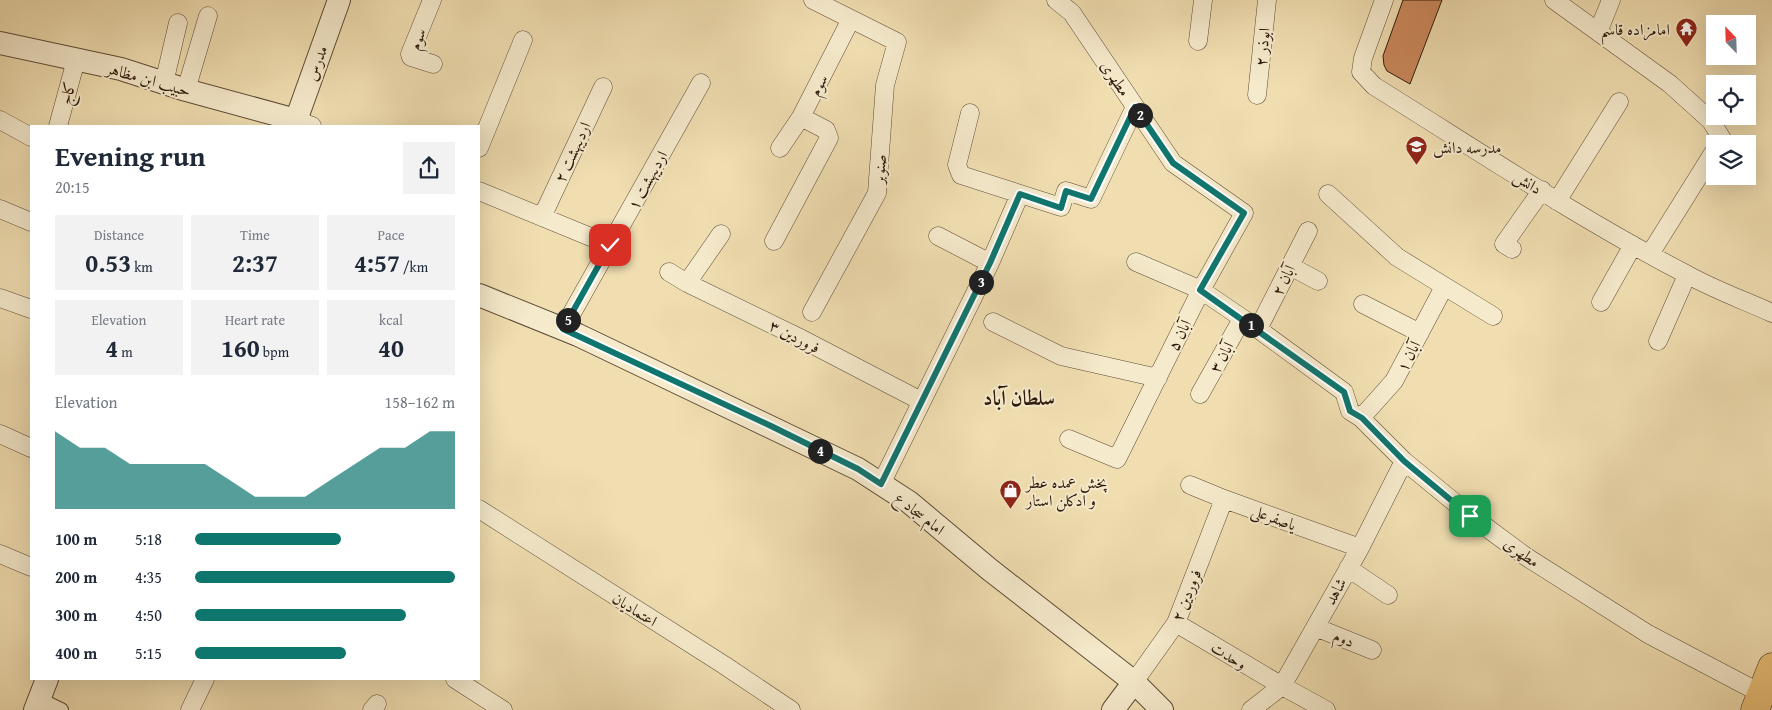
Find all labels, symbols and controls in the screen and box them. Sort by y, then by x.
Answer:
north arrow [1706,15,1756,65]
map controls [1706,15,1756,185]
place label: امامزاده قاسم [1601,17,1670,46]
temple icon: امامزاده قاسم [1674,17,1698,48]
street label: سوم [402,25,435,54]
street label: ابوذر ۲ [1248,27,1276,67]
street label: مدرس [299,42,333,84]
street label: حبیب ابن مظاهر [102,55,194,102]
street label: مطهری [1095,55,1137,101]
street label: سوم [802,70,836,102]
button: locate [1706,75,1756,125]
street label: کاج [52,79,84,108]
pin: 2 [1128,102,1152,128]
text: 2 [1137,105,1144,125]
street label: اردیبهشت ۲ [548,118,596,186]
text: Evening run [55,135,206,176]
school or university icon: مدرسه دانش [1405,135,1429,166]
place label: مدرسه دانش [1433,135,1501,159]
button: layers [1706,135,1756,185]
button: share [403,142,455,194]
street label: اردیبهشت ۱ [621,146,673,214]
street label: صنوبر [866,153,892,187]
street label: دانش [1509,164,1547,200]
text: 20:15 [55,175,90,199]
pin [589,224,631,266]
text: Distance [94,225,144,245]
text: Time [240,225,270,245]
text: Pace [378,225,404,245]
icon: check [596,231,624,259]
text: 0.53 [85,245,131,281]
text: 2:37 [232,245,278,281]
text: 4:57 [354,245,400,281]
text: km [131,257,153,277]
text: /km [400,257,428,277]
street label: آبان ۲ [1265,259,1302,300]
pin: 3 [968,270,994,294]
text: 3 [978,272,985,292]
pin: 5 [556,308,580,332]
text: Elevation [92,310,146,330]
text: Heart rate [225,310,285,330]
text: kcal [379,310,403,330]
text: 5 [565,310,572,330]
pin: 1 [1238,312,1264,338]
street label: فروردین ۳ [765,313,825,359]
street label: آبان ۵ [1161,314,1198,355]
text: 1 [1248,315,1255,335]
text: 4 [105,330,118,366]
text: 160 [221,330,260,366]
text: 40 [378,330,404,366]
street label: آبان ۱ [1390,335,1427,376]
street label: آبان ۳ [1203,336,1240,377]
text: m [118,342,133,362]
text: bpm [260,342,289,362]
district label: سلطان آباد [983,382,1055,413]
text: Elevation [55,390,118,414]
text: 158–162 m [385,390,455,414]
pin: 4 [808,438,832,464]
text: 4 [817,441,824,461]
place label: پخش عمده عطر و ادکلن استار [1024,470,1108,512]
shop icon: پخش عمده عطر و ادکلن استار [998,479,1022,510]
street label: امام سجاد ع [888,486,950,543]
pin [1449,495,1491,537]
street label: یاصفرعلی [1248,498,1301,537]
icon: arrive [1456,502,1484,530]
text: 100 m [55,527,97,551]
text: 5:18 [135,527,162,551]
street label: مطهری [1499,531,1545,573]
text: 200 m [55,565,97,589]
text: 4:35 [135,565,162,589]
street label: فروردین ۲ [1165,565,1207,625]
street label: شاهد [1318,573,1352,609]
street label: اعتمادیان [608,586,662,632]
text: 300 m [55,603,97,627]
text: 4:50 [135,603,162,627]
street label: دوم [1329,623,1358,656]
street label: وحدت [1206,635,1252,675]
text: 400 m [55,641,97,665]
text: 5:15 [135,641,162,665]

